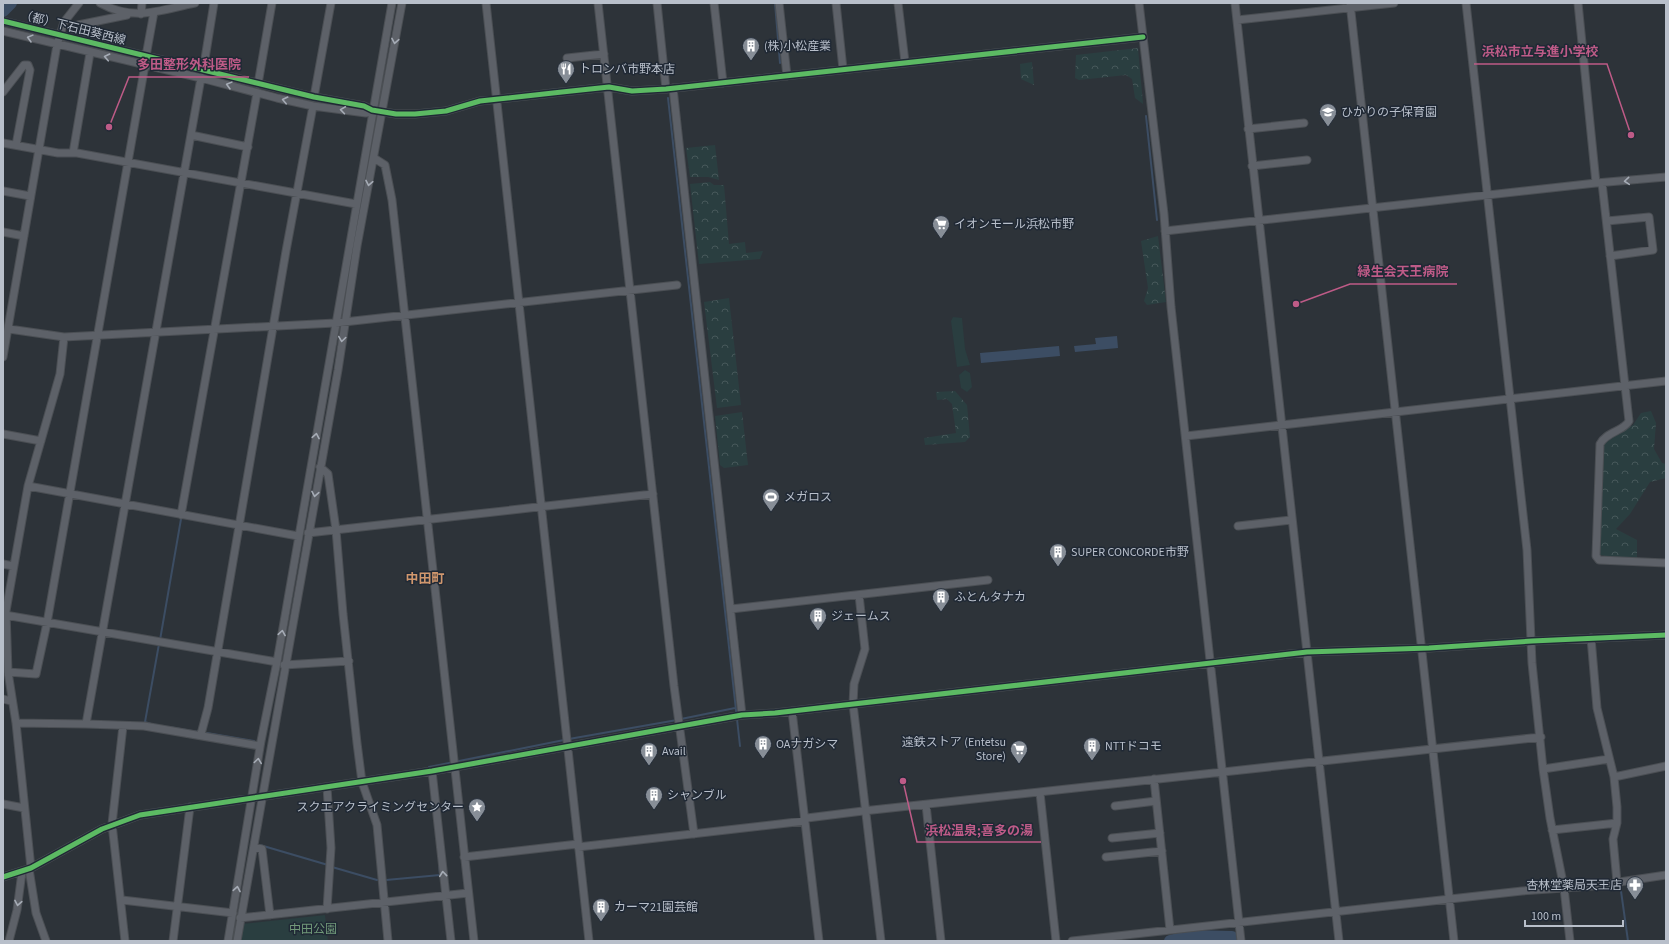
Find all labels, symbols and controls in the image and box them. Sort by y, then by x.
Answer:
street label: （都）下石田葵西線 [19,7,127,49]
one-way arrow [27,35,33,43]
building icon: (株)小松産業 [741,36,761,61]
one-way arrow [391,38,400,45]
place label: (株)小松産業 [764,38,831,55]
callout: 浜松市立与進小学校 [1474,39,1607,64]
text: 浜松市立与進小学校 [1481,43,1599,61]
callout: 多田整形外科医院 [129,52,249,77]
one-way arrow [104,53,110,61]
text: 多田整形外科医院 [137,56,241,74]
restaurant icon: トロンバ市野本店 [556,59,576,84]
place label: トロンバ市野本店 [579,61,675,78]
one-way arrow [226,81,233,90]
one-way arrow [281,96,288,104]
school or university icon: ひかりの子保育園 [1318,102,1338,127]
place label: ひかりの子保育園 [1341,104,1437,121]
one-way arrow [340,106,346,115]
one-way arrow [1624,176,1630,185]
one-way arrow [366,180,374,186]
supermarket icon: イオンモール浜松市野 [931,214,951,239]
place label: イオンモール浜松市野 [954,216,1074,233]
callout: 緑生会天王病院 [1350,259,1457,284]
text: 緑生会天王病院 [1356,263,1449,281]
one-way arrow [338,336,347,342]
one-way arrow [311,433,320,439]
sports icon: メガロス [761,487,781,512]
place label: メガロス [784,489,832,506]
one-way arrow [311,491,320,497]
building icon: SUPER CONCORDE市野 [1048,542,1068,567]
place label: SUPER CONCORDE市野 [1071,544,1189,561]
district label: 中田町 [405,570,445,588]
building icon: ふとんタナカ [931,587,951,612]
place label: ふとんタナカ [954,589,1026,606]
building icon: ジェームス [808,606,828,631]
place label: ジェームス [831,608,891,625]
one-way arrow [277,630,286,636]
building icon: OAナガシマ [753,734,773,759]
place label: 遠鉄ストア (Entetsu Store) [902,734,1006,765]
place label: OAナガシマ [776,736,838,753]
building icon: NTTドコモ [1082,736,1102,761]
place label: NTTドコモ [1105,738,1162,755]
supermarket icon: 遠鉄ストア (Entetsu Store) [1009,739,1029,764]
building icon: Avail [639,741,659,766]
place label: Avail [662,743,686,760]
one-way arrow [253,757,262,764]
building icon: シャンブル [644,785,664,810]
place label: シャンブル [667,787,727,804]
place icon: スクエアクライミングセンター [467,797,487,822]
place label: スクエアクライミングセンター [297,799,464,816]
callout: 浜松温泉;喜多の湯 [917,817,1041,842]
text: 浜松温泉;喜多の湯 [925,822,1033,840]
one-way arrow [439,871,448,877]
pharmacy icon: 杏林堂薬局天王店 [1625,875,1645,900]
place label: 杏林堂薬局天王店 [1526,877,1622,894]
one-way arrow [232,886,241,892]
building icon: カーマ21園芸館 [591,897,611,922]
place label: カーマ21園芸館 [614,899,698,916]
one-way arrow [14,900,23,906]
scale bar [1525,902,1623,928]
text: 100 m [1531,908,1561,925]
park label: 中田公園 [289,921,337,938]

